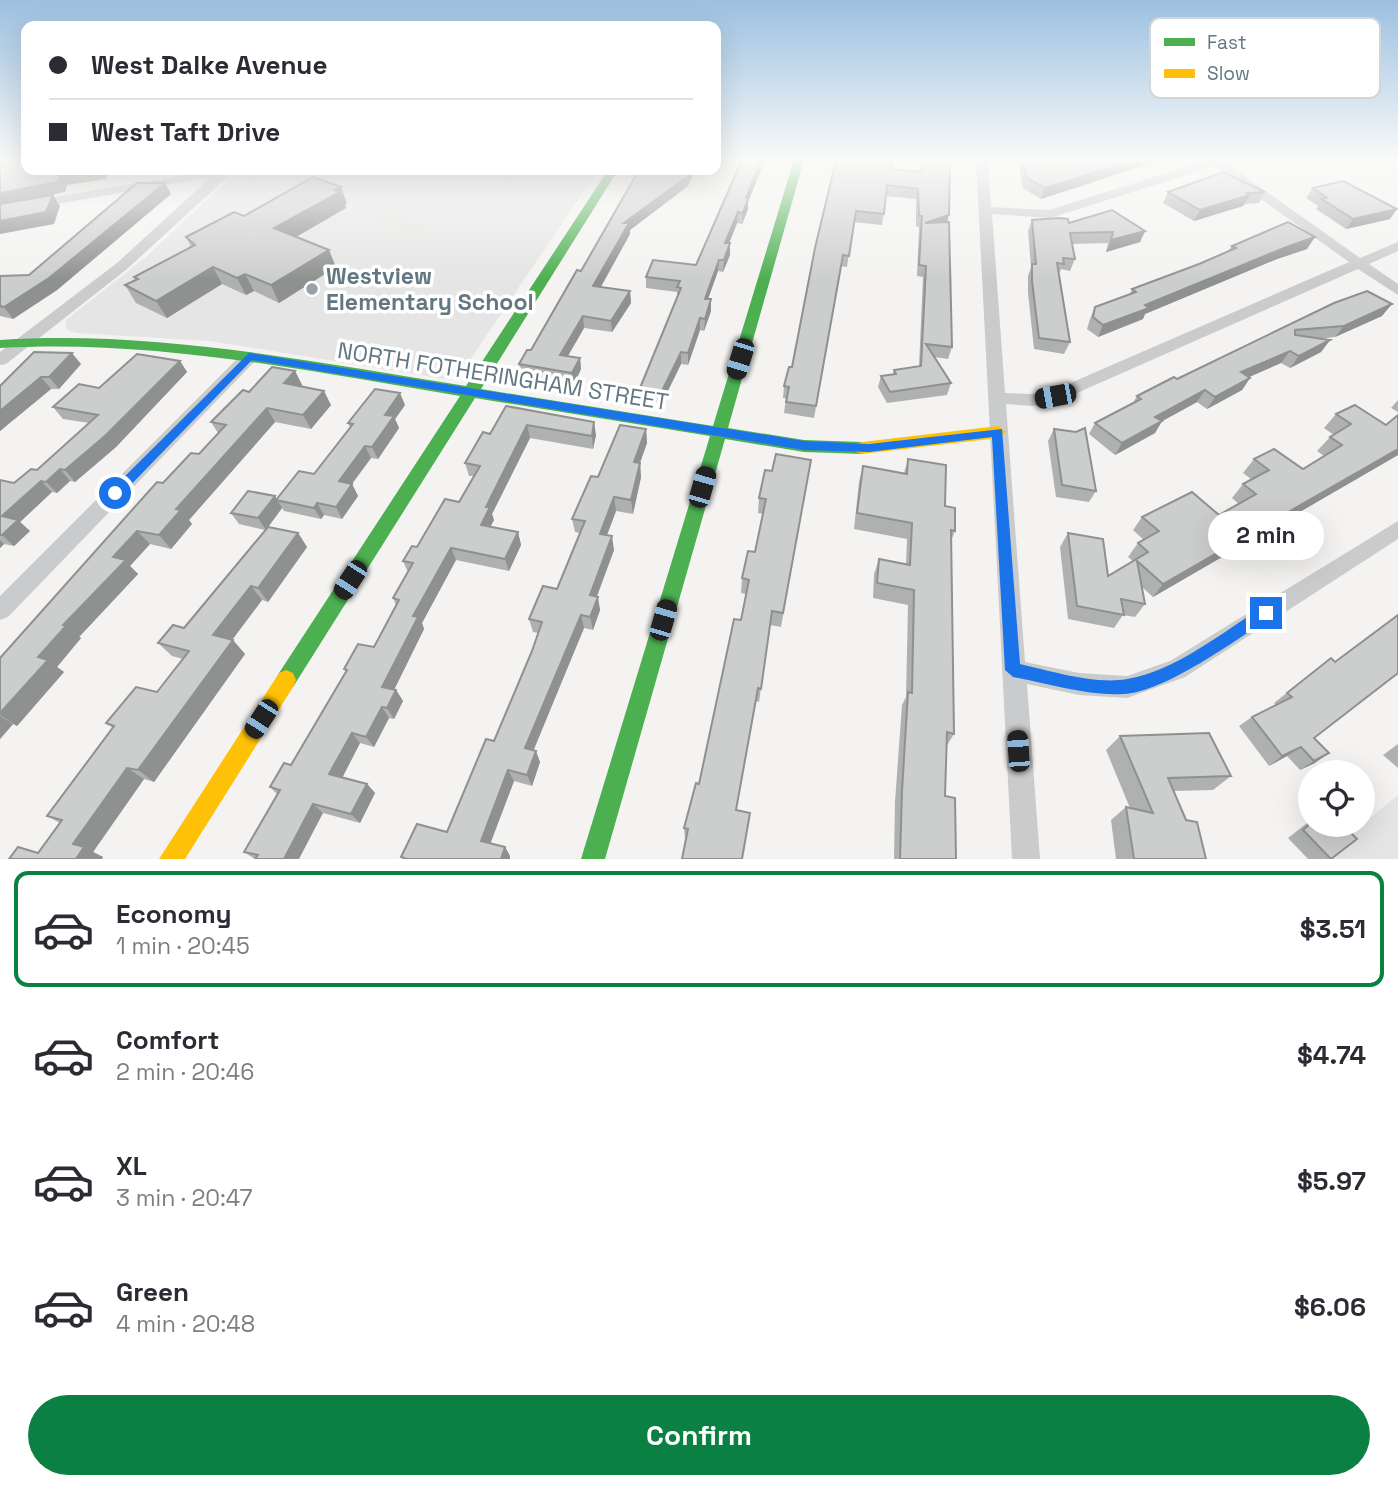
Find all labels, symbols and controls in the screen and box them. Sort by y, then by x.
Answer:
legend [1150,18,1380,98]
text: Fast [1207,30,1247,55]
text: West Dalke Avenue [91,48,327,82]
text: Slow [1207,61,1250,86]
text: West Taft Drive [91,115,280,149]
place label: Westview Elementary School [326,261,534,317]
marker: Westview Elementary School [304,281,320,297]
street label: NORTH FOTHERINGHAM STREET [335,335,671,417]
car [724,336,757,382]
car [1033,382,1078,410]
car [687,464,718,510]
route start [99,477,131,509]
callout: 2 min [1208,512,1324,560]
text: 2 min [1236,520,1296,550]
car [330,557,371,603]
car [648,597,679,643]
route end [1250,597,1282,629]
car [241,696,282,742]
car [1007,729,1030,773]
map controls [1298,760,1375,837]
button: locate [1298,760,1375,837]
text: Economy [116,897,232,931]
icon: car [32,898,95,961]
text: $3.51 [1300,912,1366,946]
text: 1 min · 20:45 [116,931,250,961]
text: Comfort [116,1023,219,1057]
icon: car [32,1024,95,1087]
text: $4.74 [1297,1038,1366,1072]
text: 2 min · 20:46 [116,1057,254,1087]
text: XL [116,1149,147,1183]
icon: car [32,1150,95,1213]
text: $5.97 [1297,1164,1366,1198]
text: 3 min · 20:47 [116,1183,252,1213]
text: Green [116,1275,189,1309]
icon: car [32,1276,95,1339]
text: $6.06 [1294,1290,1366,1324]
text: 4 min · 20:48 [116,1309,255,1339]
button: Confirm [28,1395,1370,1475]

